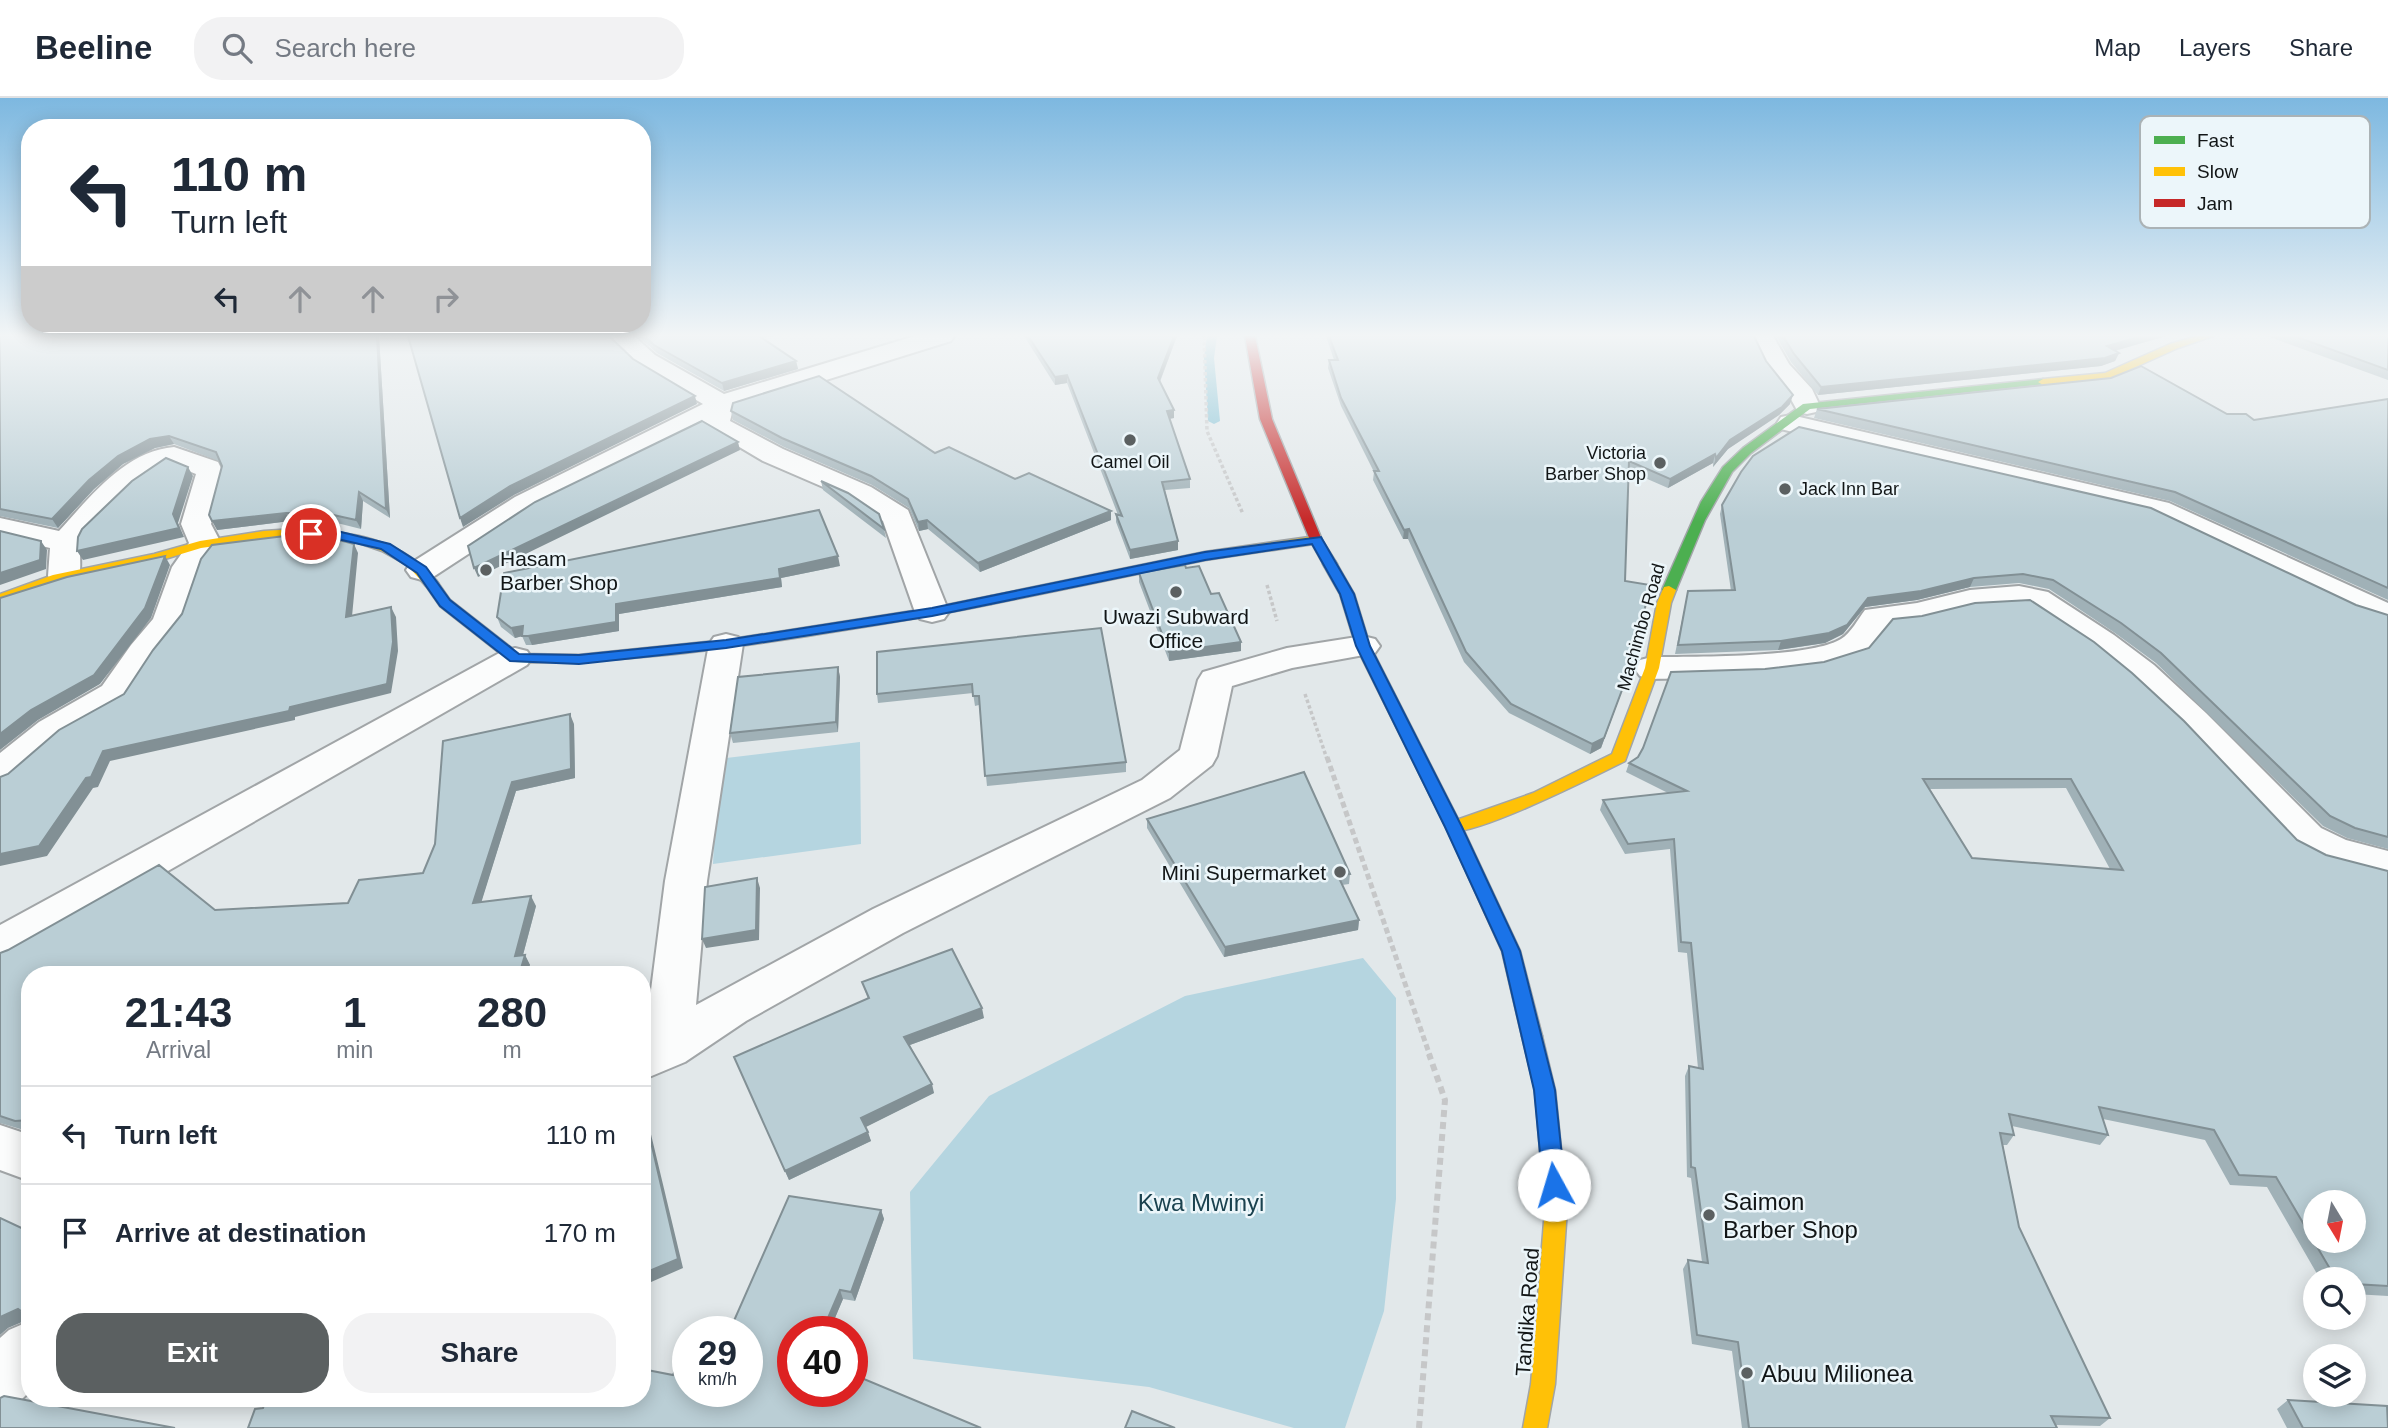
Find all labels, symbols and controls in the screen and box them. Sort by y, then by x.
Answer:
search box [194,17,684,80]
text: Beeline [35,29,152,66]
icon: search [218,29,256,67]
text: Search here [274,33,416,63]
text: Map [2094,34,2141,61]
text: Layers [2179,34,2251,61]
text: Share [2289,34,2353,61]
legend [2140,116,2370,228]
text: Fast [2197,130,2235,151]
icon: left [56,147,147,238]
text: 110 m [171,147,307,201]
text: Slow [2197,161,2238,182]
text: Jam [2197,193,2233,214]
text: Turn left [171,204,287,240]
icon: left [208,280,246,318]
icon: ahead [281,280,319,318]
icon: ahead [354,280,392,318]
icon: right [427,280,465,318]
marker: Camel Oil [1122,432,1138,448]
place label: Victoria Barber Shop [1545,443,1647,484]
place label: Camel Oil [1090,452,1170,472]
marker: Victoria Barber Shop [1652,455,1668,471]
place label: Jack Inn Bar [1799,479,1899,499]
marker: Jack Inn Bar [1777,481,1793,497]
pin [281,504,341,564]
icon: arrive [292,515,330,553]
place label: Hasam Barber Shop [500,547,618,594]
street label: Machimbo Road [1613,561,1669,693]
marker: Hasam Barber Shop [478,562,494,578]
marker: Uwazi Subward Office [1168,584,1184,600]
place label: Uwazi Subward Office [1103,605,1249,652]
place label: Mini Supermarket [1161,861,1326,884]
marker: Mini Supermarket [1332,864,1348,880]
text: 21:43 [125,989,232,1036]
text: 1 [343,989,366,1036]
text: 280 [477,989,547,1036]
text: Arrival [146,1037,211,1063]
text: min [336,1037,373,1063]
text: m [503,1037,522,1063]
icon: left [56,1116,94,1154]
text: Turn left [115,1120,217,1150]
text: 110 m [546,1120,616,1150]
position arrow [1517,1148,1591,1222]
place label: Saimon Barber Shop [1723,1188,1858,1243]
park label: Kwa Mwinyi [1138,1189,1264,1216]
north arrow [2303,1190,2366,1253]
map controls [2303,1190,2366,1407]
marker: Saimon Barber Shop [1701,1207,1717,1223]
icon: arrive [56,1214,94,1252]
text: Arrive at destination [115,1218,366,1248]
text: 170 m [544,1218,616,1248]
street label: Tandika Road [1511,1247,1543,1377]
button: search [2303,1267,2366,1330]
button: Exit [56,1313,329,1393]
button: Share [343,1313,616,1393]
speed limit sign: 40 [777,1316,868,1407]
text: 29 [698,1333,737,1372]
button: layers [2303,1344,2366,1407]
place label: Abuu Milionea [1761,1360,1914,1387]
marker: Abuu Milionea [1739,1365,1755,1381]
text: km/h [698,1369,737,1389]

